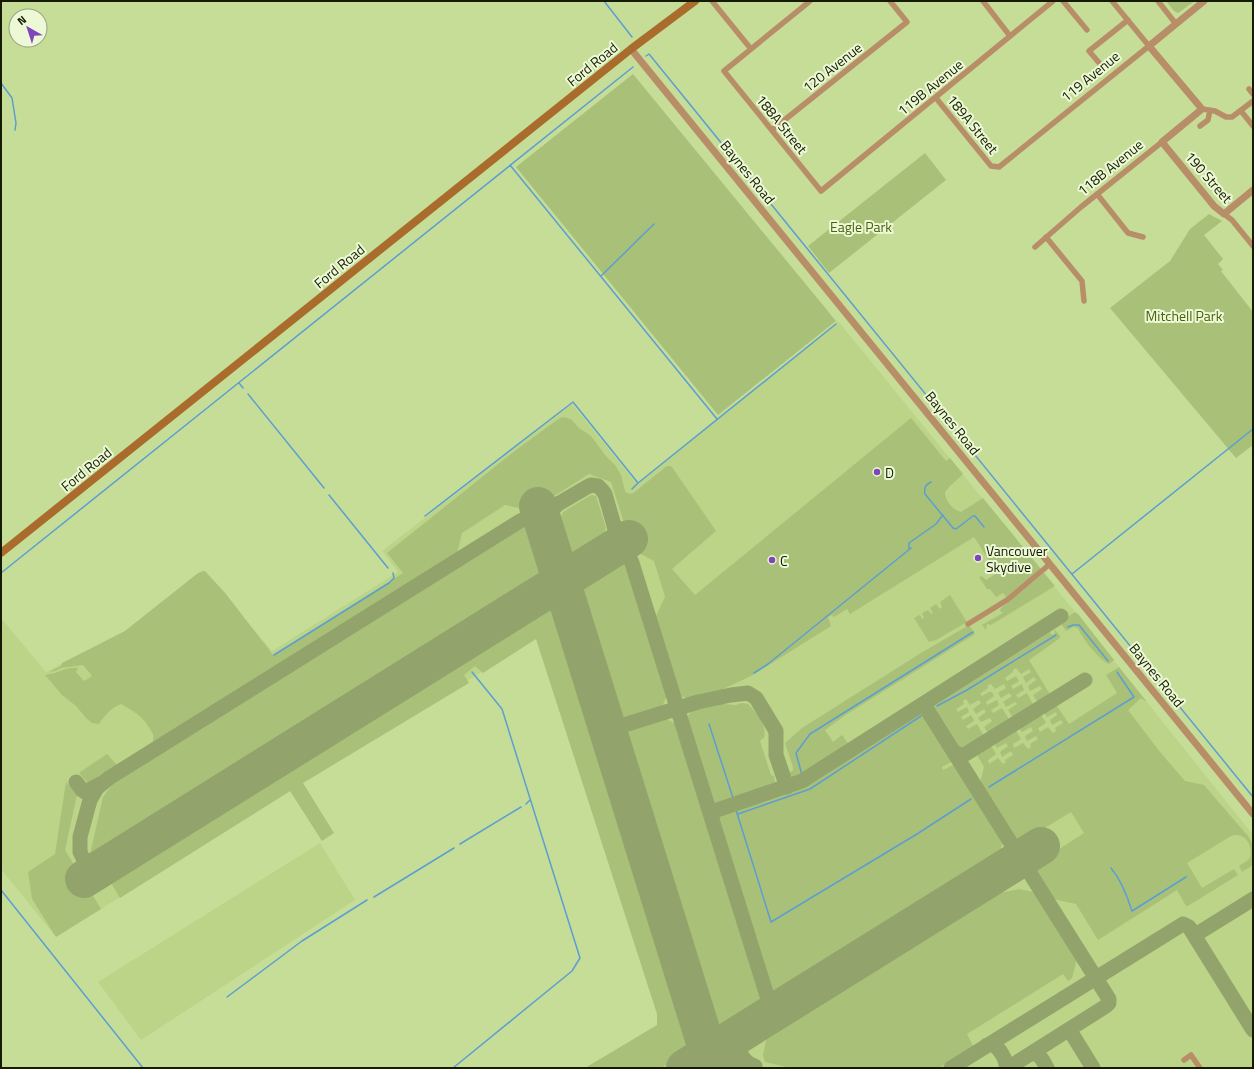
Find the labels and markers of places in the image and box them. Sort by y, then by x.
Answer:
place label: D [885,462,894,483]
marker: D [872,467,882,477]
place label: Vancouver Skydive [986,540,1048,577]
place label: C [780,550,788,571]
marker: Vancouver Skydive [973,553,983,563]
marker: C [767,555,777,565]

